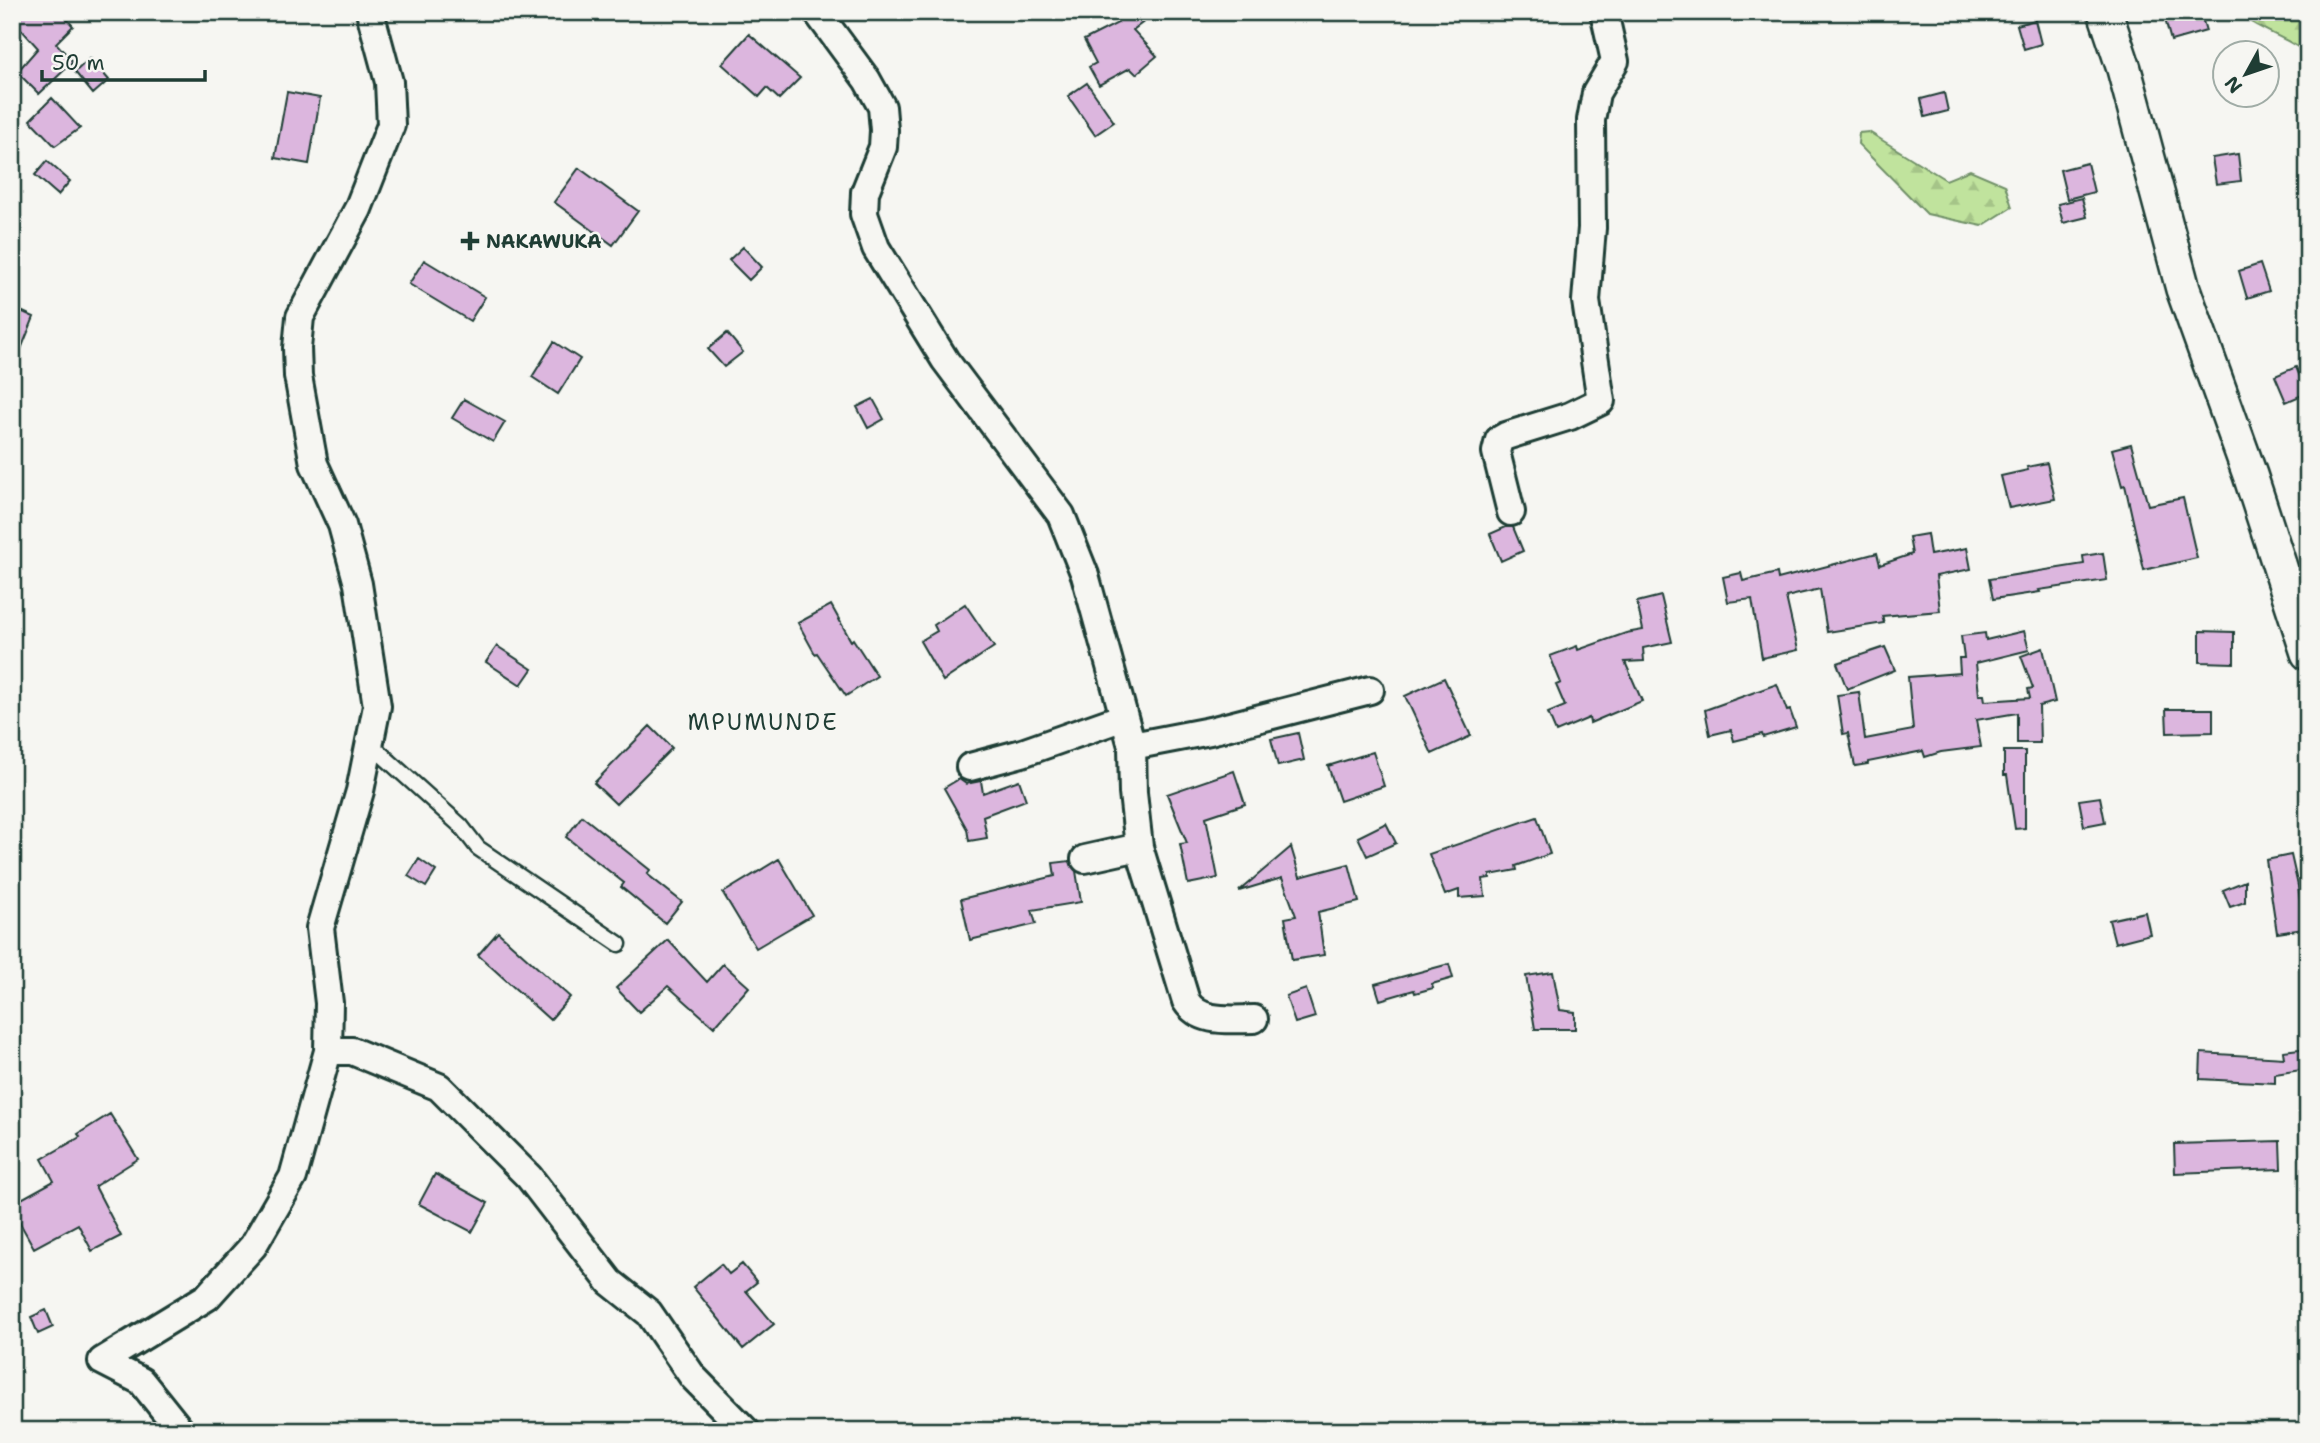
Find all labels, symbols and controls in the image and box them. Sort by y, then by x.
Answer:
scale bar [42,38,205,82]
north arrow [2212,38,2282,108]
text: 50 m [52,49,105,77]
text: N [2219,71,2248,98]
place label: NAKAWUKA [486,229,602,254]
marker: NAKAWUKA [460,231,480,251]
district label: MPUMUNDE [687,707,839,737]

